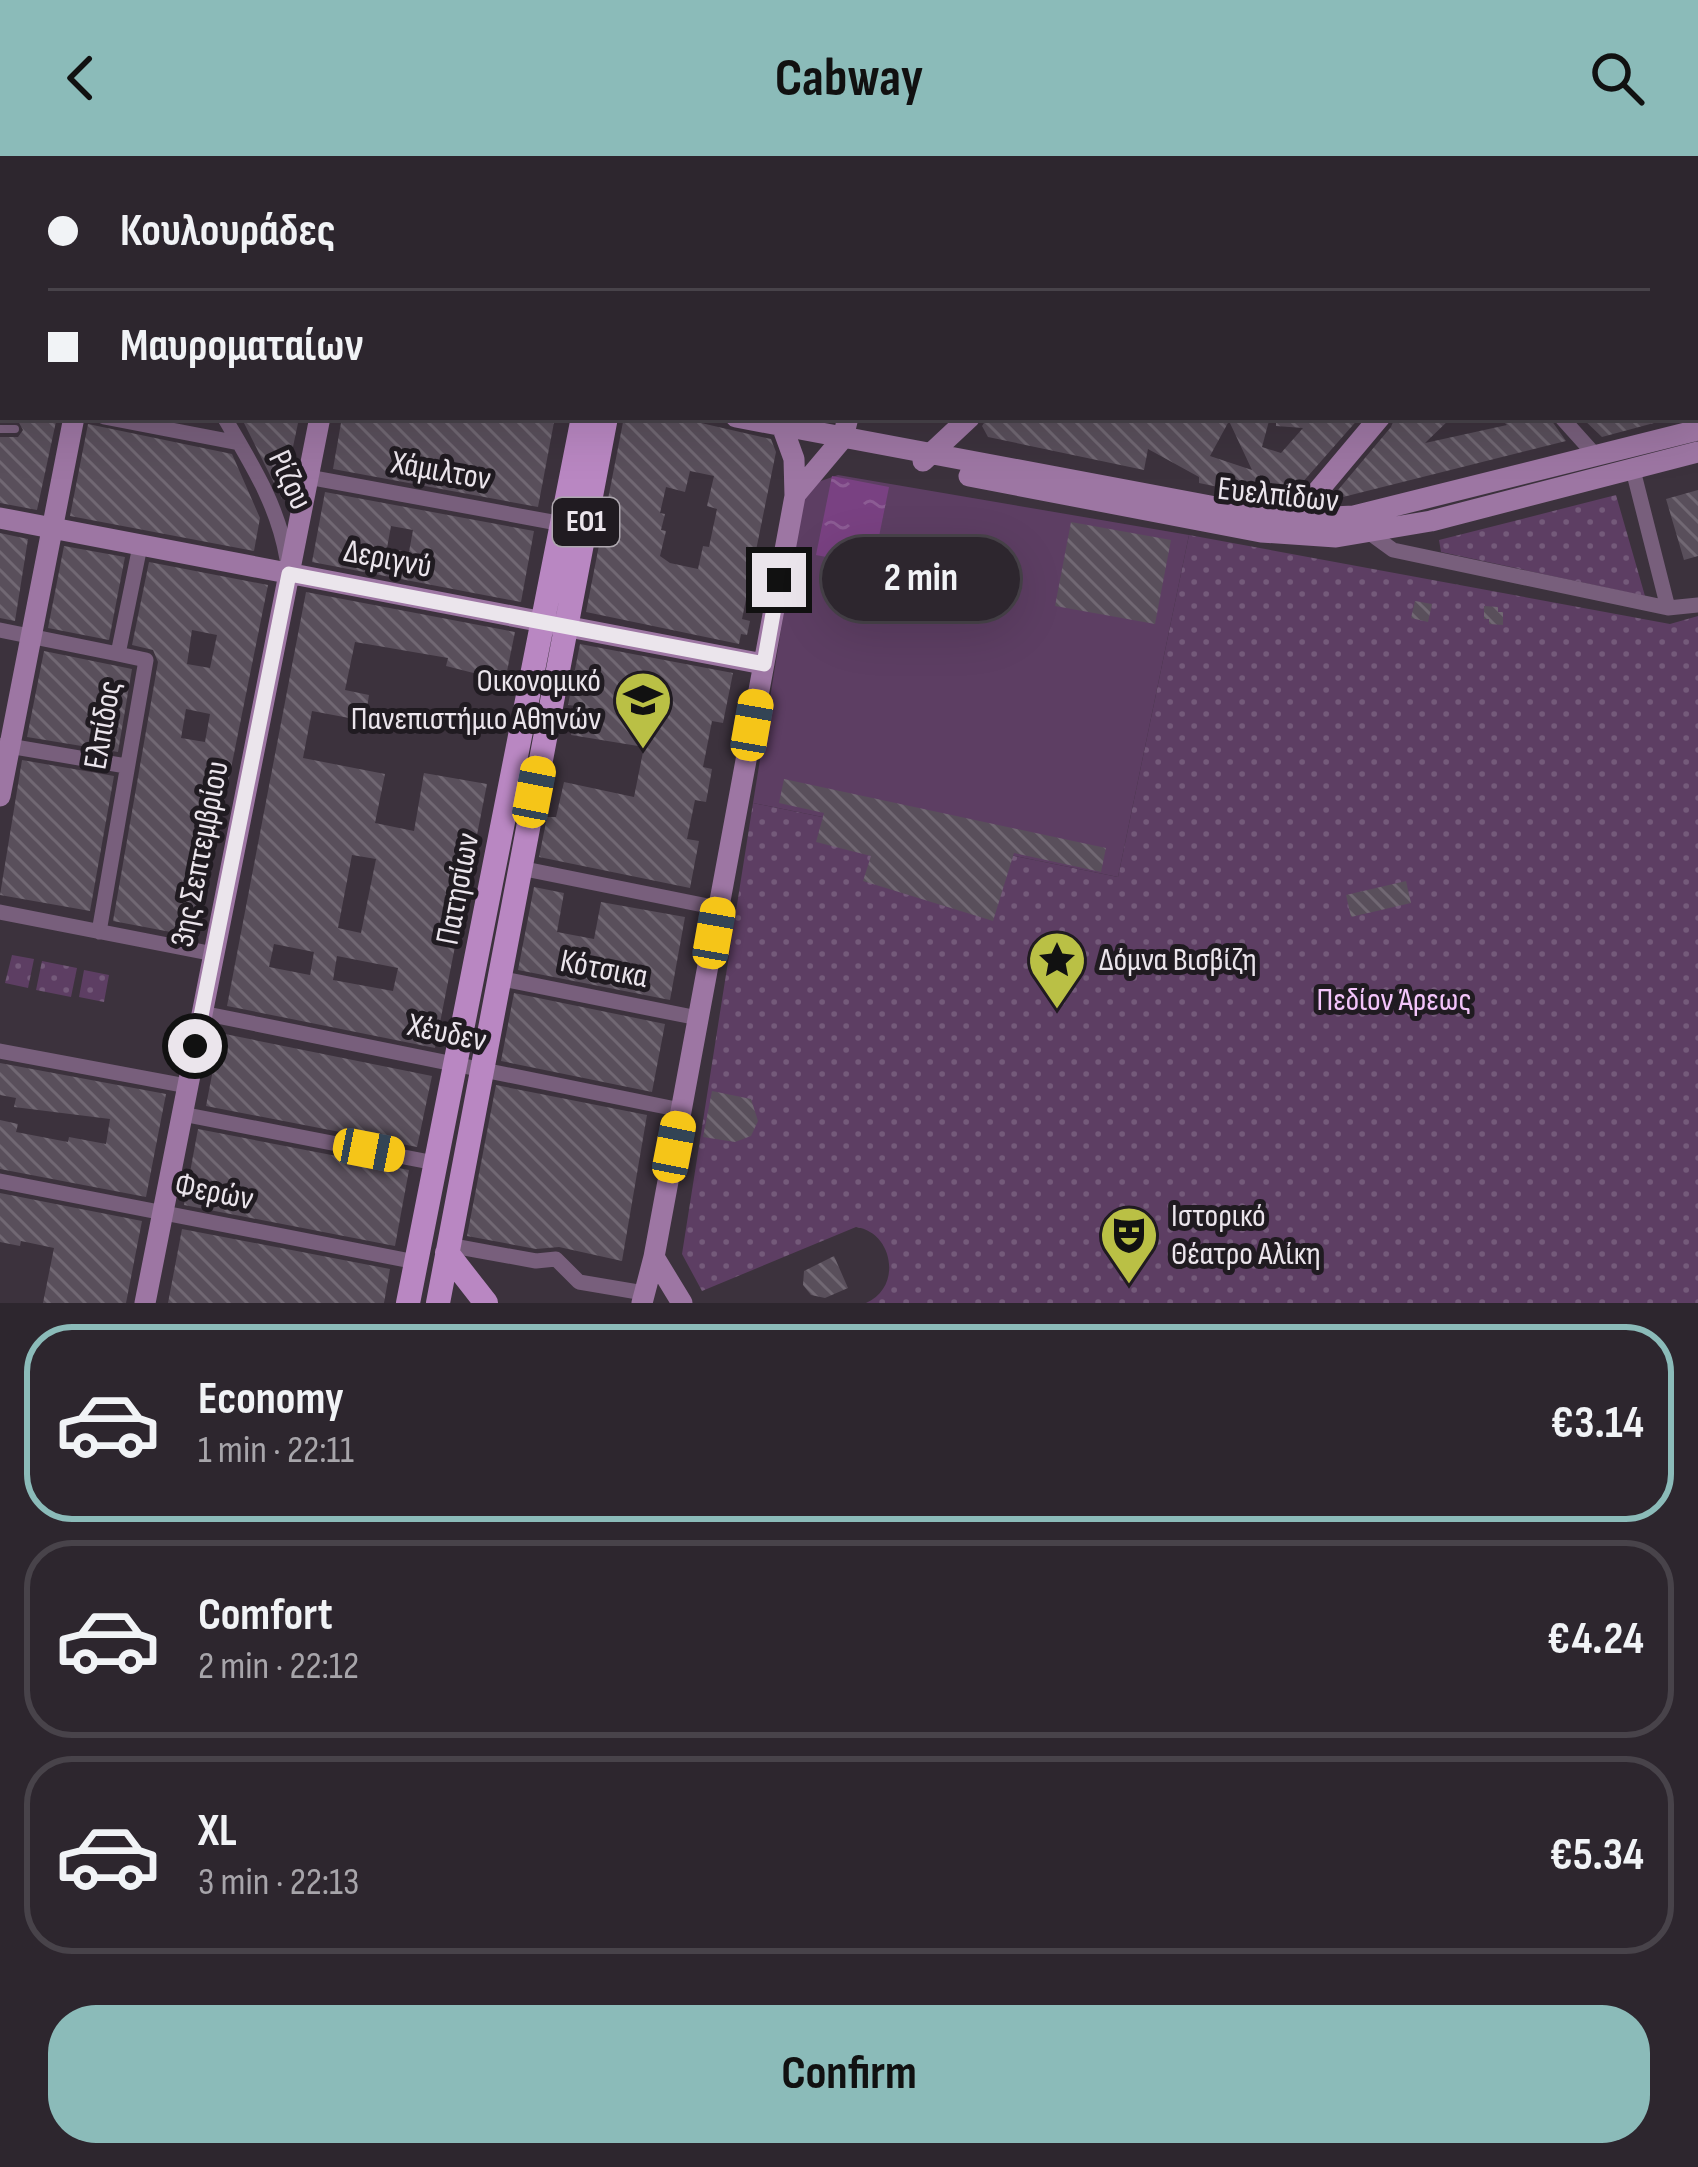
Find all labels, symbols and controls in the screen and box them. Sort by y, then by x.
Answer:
icon: back [48,45,114,111]
icon: search [1584,45,1650,111]
text: Cabway [775,46,923,111]
text: Κουλουράδες [120,204,335,259]
text: Μαυροματαίων [120,319,363,374]
street label: Χάμιλτον [387,442,494,499]
street label: Ρίζου [259,444,321,516]
street label: Ευελπίδων [1215,469,1341,521]
road number: ΕΟ1 [553,498,619,546]
street label: Δεριγνύ [341,531,435,587]
callout: 2 min [821,538,1019,622]
route end [752,553,806,607]
text: 2 min [884,555,958,602]
place label: Οικονομικό Πανεπιστήμιο Αθηνών [351,661,601,739]
school or university icon: Οικονομικό Πανεπιστήμιο Αθηνών [612,669,674,751]
street label: Ελπίδος [76,677,130,773]
car [728,686,776,764]
car [509,753,559,831]
street label: 3ης Σεπτεμβρίου [162,758,238,950]
street label: Πατησίων [428,830,488,948]
car [690,894,738,972]
place icon: Δόμνα Βισβίζη [1026,929,1088,1011]
place label: Δόμνα Βισβίζη [1099,940,1257,980]
street label: Κότσικα [557,941,651,997]
park label: Πεδίον Άρεως [1317,980,1471,1020]
street label: Χέυδεν [403,1005,490,1061]
route start [168,1019,222,1073]
car [649,1108,699,1186]
car [330,1125,408,1175]
street label: Φερών [171,1165,257,1219]
place label: Ιστορικό Θέατρο Αλίκη [1171,1196,1321,1274]
theatre icon: Ιστορικό Θέατρο Αλίκη [1098,1204,1160,1286]
icon: car [54,1369,162,1477]
text: Economy [198,1372,344,1427]
text: €3.14 [1551,1396,1644,1451]
text: 1 min · 22:11 [198,1427,354,1474]
icon: car [54,1585,162,1693]
text: Comfort [198,1588,333,1643]
text: €4.24 [1547,1612,1644,1667]
text: 2 min · 22:12 [198,1643,359,1690]
icon: car [54,1801,162,1909]
text: XL [198,1804,237,1859]
text: €5.34 [1549,1828,1644,1883]
text: 3 min · 22:13 [198,1859,359,1906]
button: Confirm [48,2005,1650,2143]

